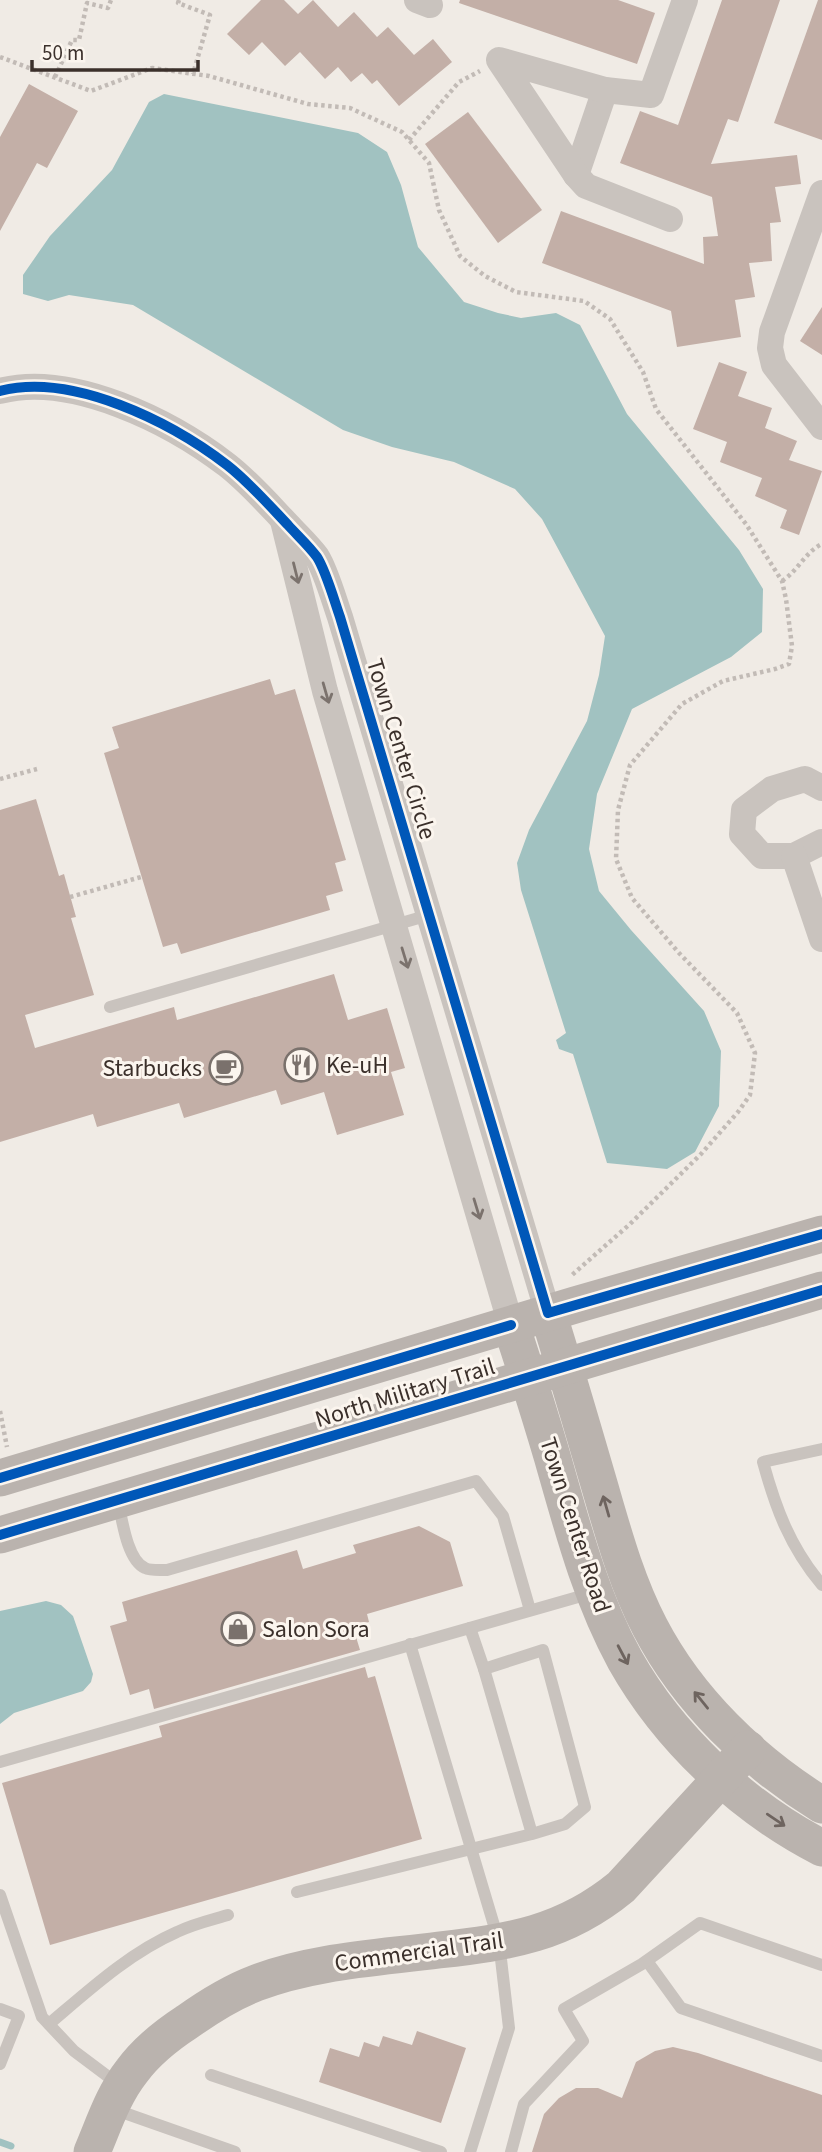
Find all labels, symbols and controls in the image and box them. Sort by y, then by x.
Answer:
scale bar [32,28,198,72]
text: 50 m [42,38,84,68]
one-way arrow [290,562,303,584]
street label: Town Center Circle [357,654,445,844]
one-way arrow [321,682,334,704]
one-way arrow [399,947,412,969]
restaurant icon: Ke-uH [282,1046,320,1084]
place label: Ke-uH [326,1048,388,1083]
cafe icon: Starbucks [207,1049,245,1087]
place label: Starbucks [103,1051,202,1086]
one-way arrow [472,1198,485,1220]
street label: North Military Trail [311,1349,499,1437]
street label: Town Center Road [530,1433,620,1617]
one-way arrow [598,1495,611,1517]
shop icon: Salon Sora [219,1610,257,1648]
place label: Salon Sora [262,1612,370,1647]
one-way arrow [617,1644,630,1665]
one-way arrow [693,1692,708,1710]
one-way arrow [766,1813,785,1827]
street label: Commercial Trail [332,1923,506,1981]

